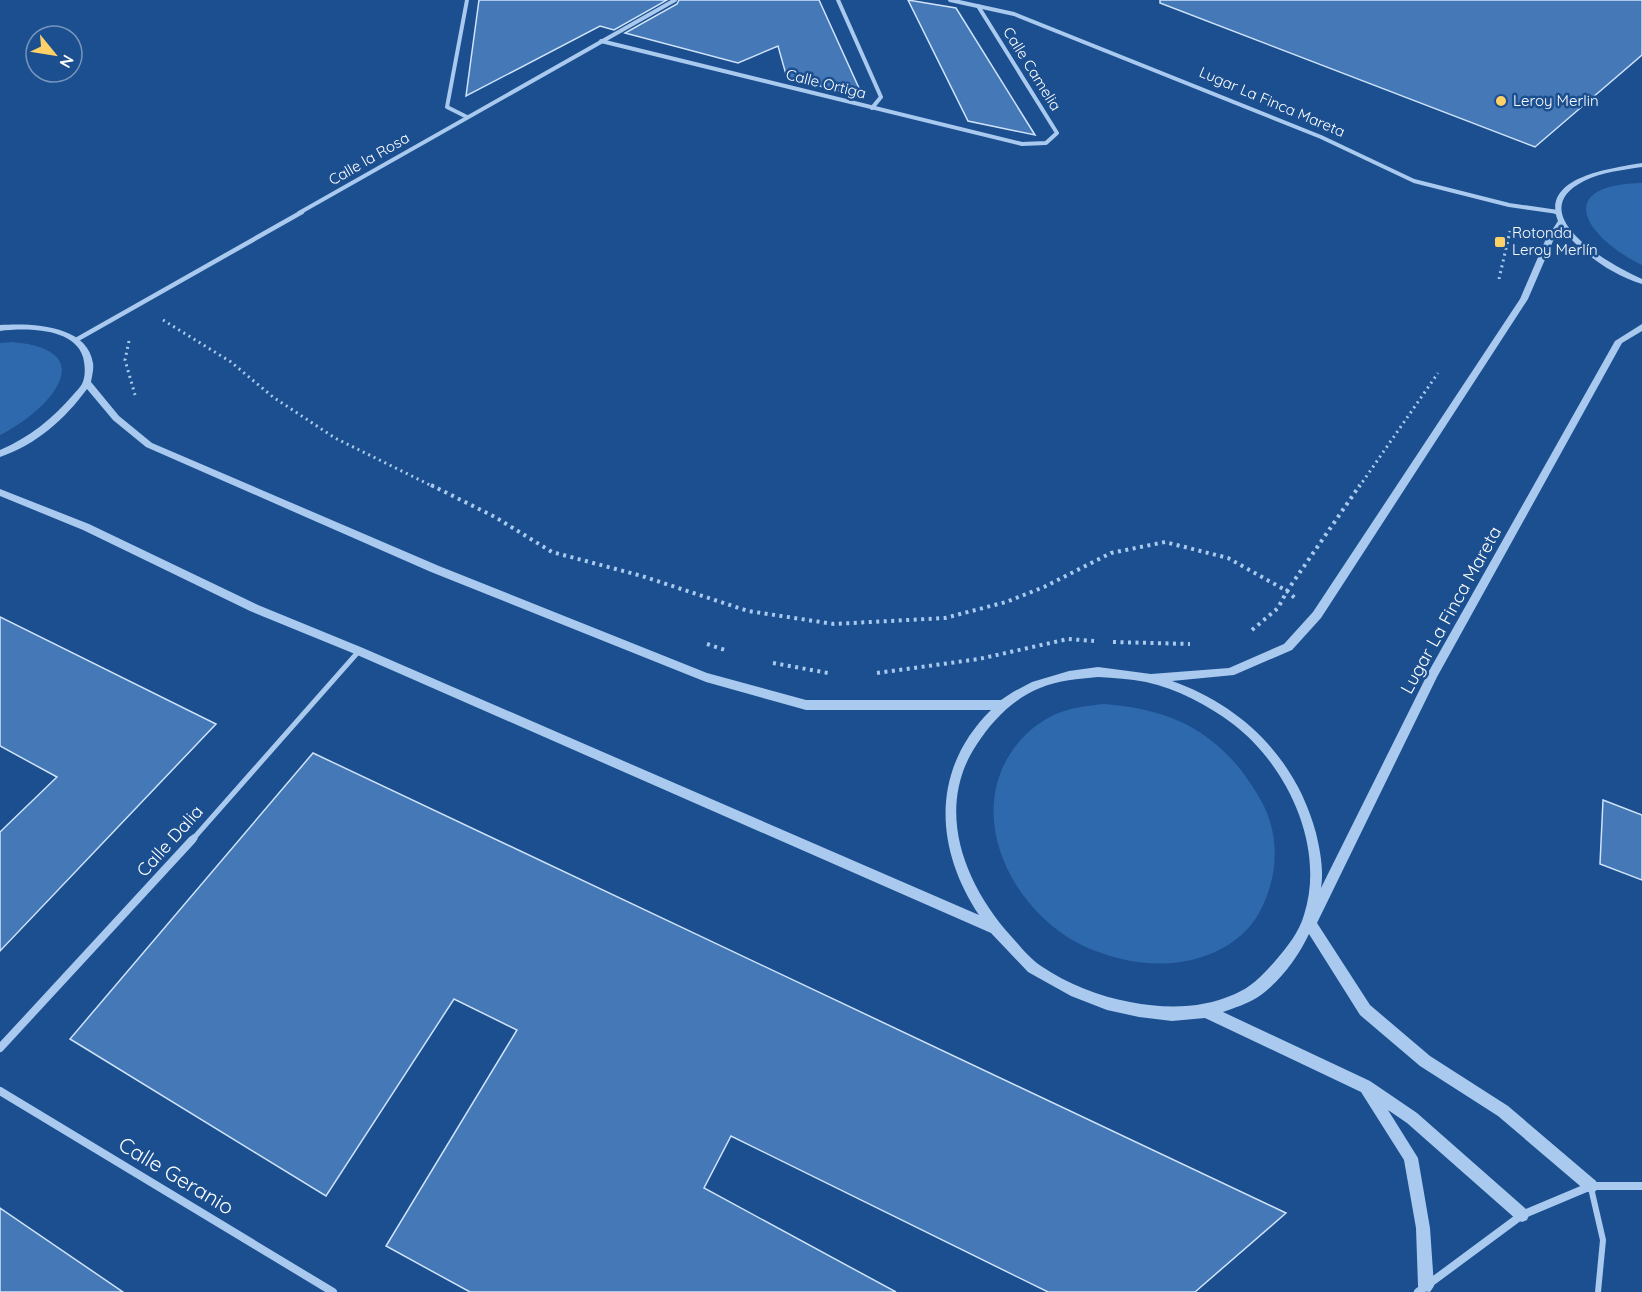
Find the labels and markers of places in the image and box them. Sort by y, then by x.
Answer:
place label: Leroy Merlin [1513,91,1599,110]
marker: Leroy Merlin [1494,94,1508,108]
place label: Rotonda Leroy Merlín [1512,223,1598,259]
marker: Rotonda Leroy Merlín [1493,235,1507,249]

